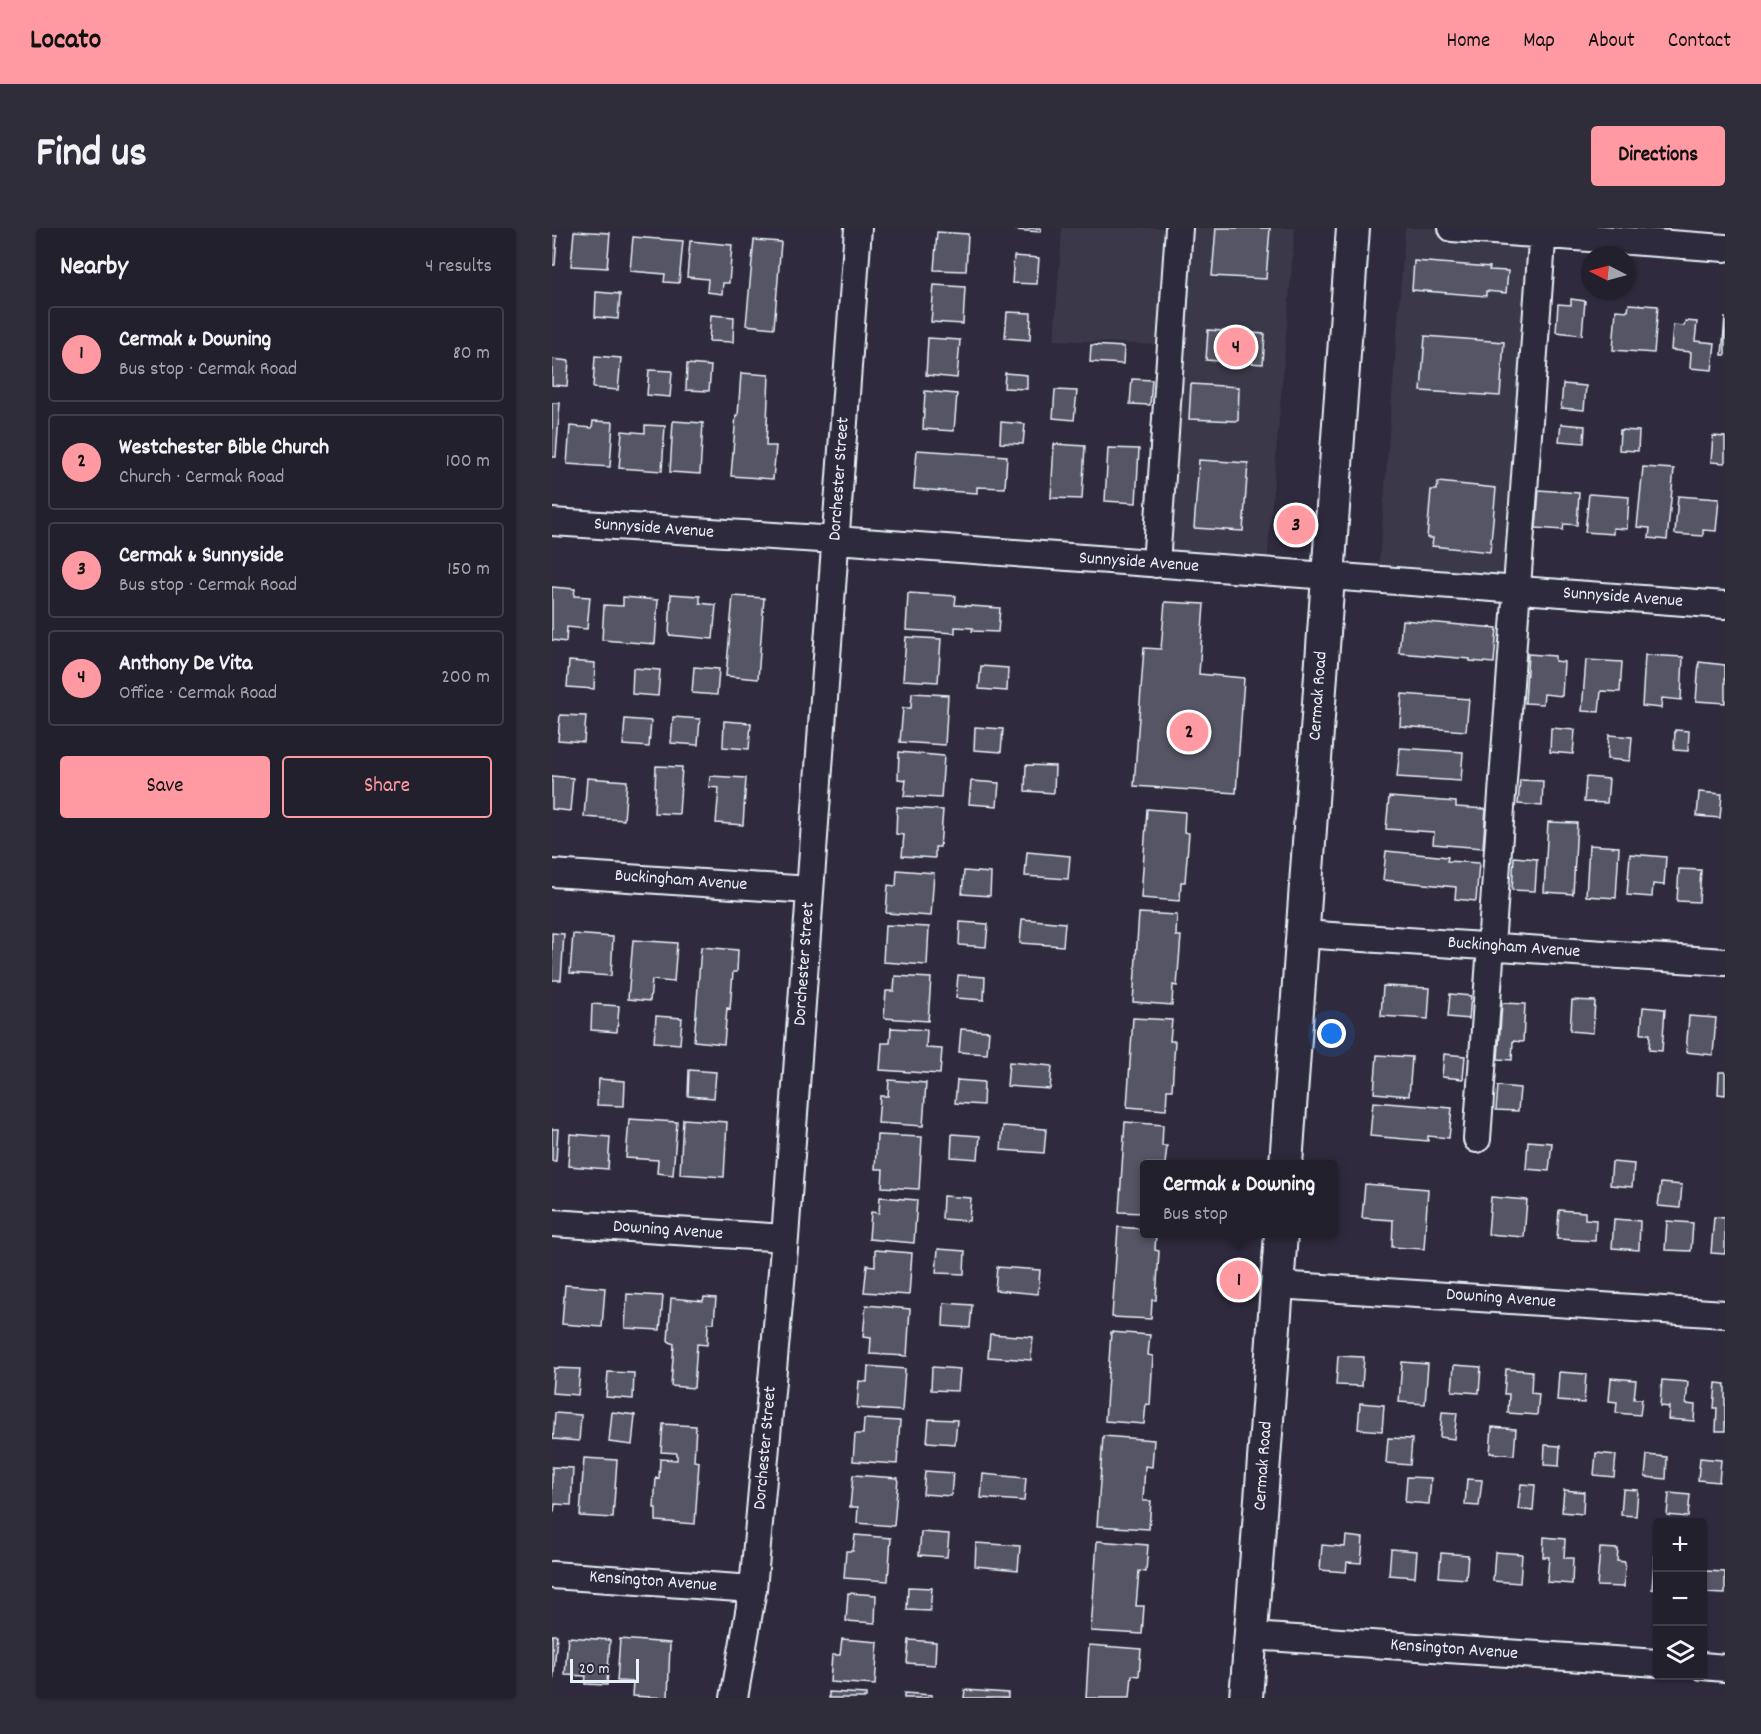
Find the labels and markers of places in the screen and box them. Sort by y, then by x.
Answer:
pin: 4 [1216,324,1256,370]
pin: 3 [1276,502,1316,548]
pin: 2 [1170,710,1208,754]
pin: 1 [1220,1258,1258,1302]

